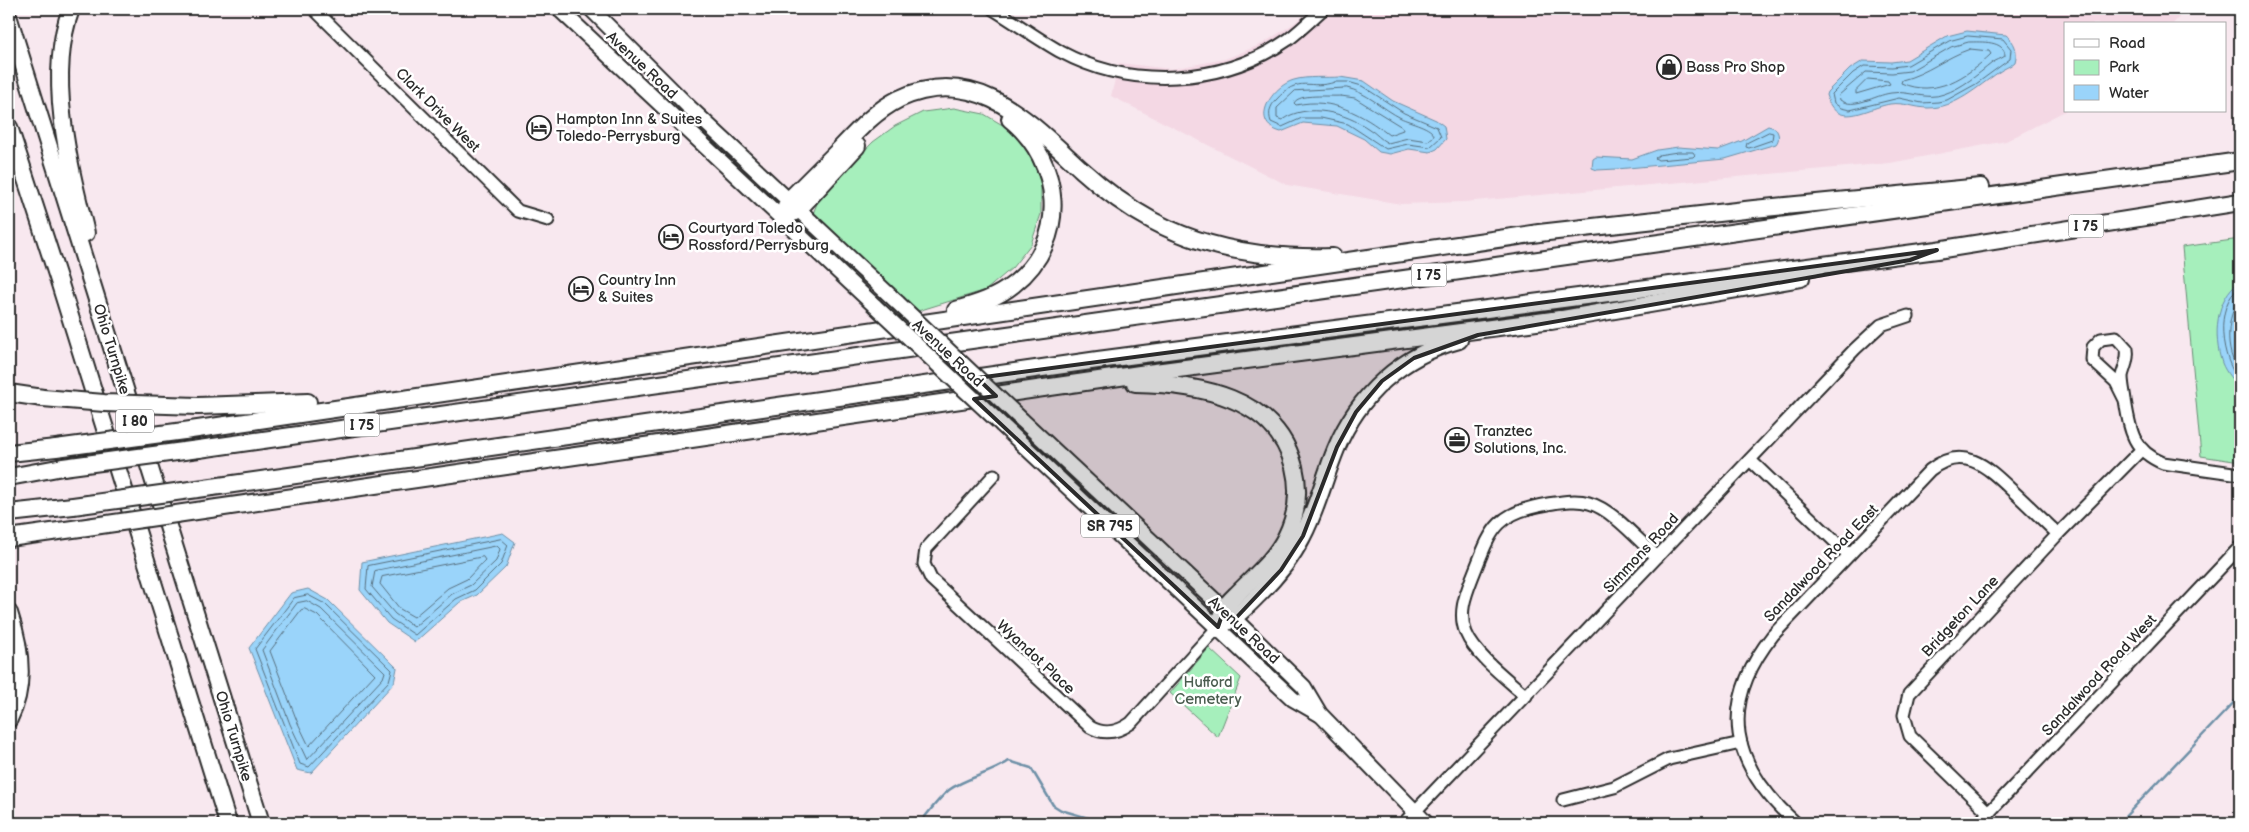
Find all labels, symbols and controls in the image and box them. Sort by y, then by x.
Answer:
legend [2064,22,2226,112]
street label: Avenue Road [602,27,681,103]
text: Road [2109,34,2145,53]
shop icon: Bass Pro Shop [1656,54,1682,80]
place label: Bass Pro Shop [1686,58,1785,77]
text: Park [2109,58,2140,77]
street label: Clark Drive West [391,64,484,157]
text: Water [2109,84,2149,103]
place label: Hampton Inn & Suites Toledo-Perrysburg [556,110,703,146]
hotel icon: Hampton Inn & Suites Toledo-Perrysburg [526,115,552,141]
road number: I 75 [2068,215,2104,238]
place label: Courtyard Toledo Rossford/Perrysburg [688,219,829,255]
hotel icon: Courtyard Toledo Rossford/Perrysburg [658,224,684,250]
road number: I 75 [1412,264,1446,286]
place label: Country Inn & Suites [598,271,676,307]
hotel icon: Country Inn & Suites [568,276,594,302]
street label: Ohio Turnpike [89,302,134,397]
street label: Avenue Road [908,315,987,391]
road number: I 80 [116,410,154,432]
road number: I 75 [344,414,380,436]
place label: Tranztec Solutions, Inc. [1474,422,1567,458]
office icon: Tranztec Solutions, Inc. [1444,427,1470,453]
street label: Sandalwood Road East [1760,500,1883,626]
street label: Simmons Road [1600,510,1683,597]
road number: SR 795 [1081,514,1139,538]
street label: Bridgeton Lane [1918,572,2003,661]
street label: Avenue Road [1204,592,1283,668]
street label: Sandalwood Road West [2038,610,2161,740]
street label: Wyandot Place [992,616,1079,699]
park label: Hufford Cemetery [1175,673,1242,709]
street label: Ohio Turnpike [211,689,256,784]

